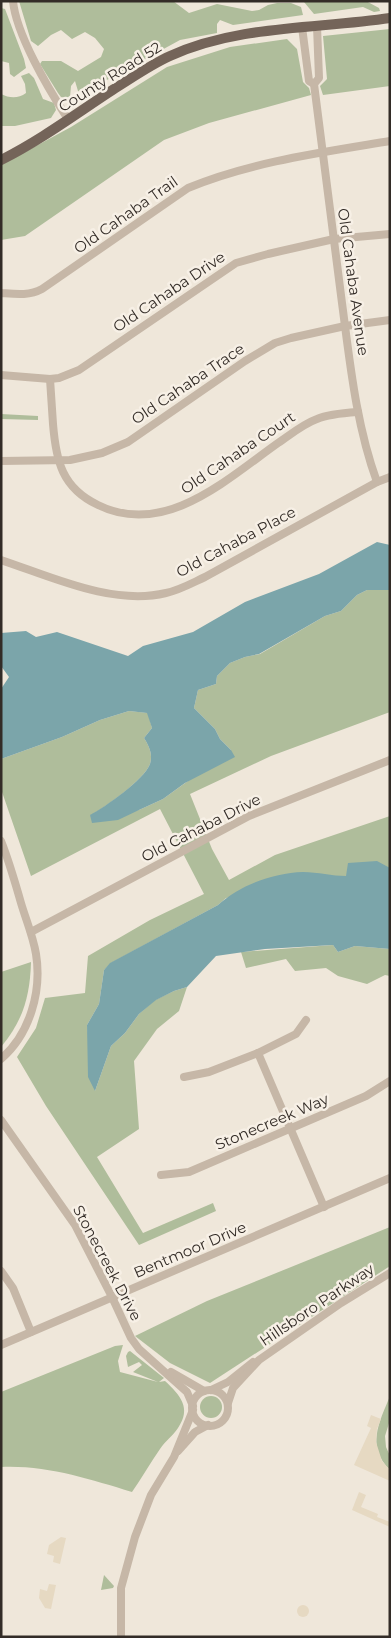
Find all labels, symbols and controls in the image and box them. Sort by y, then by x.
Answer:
street label: County Road 52 [55,37,165,116]
street label: Old Cahaba Trail [70,172,181,258]
street label: Old Cahaba Avenue [334,207,373,357]
street label: Old Cahaba Drive [109,247,228,336]
street label: Old Cahaba Trace [128,339,248,428]
street label: Old Cahaba Court [177,407,299,498]
street label: Old Cahaba Place [173,502,299,581]
street label: Old Cahaba Drive [138,789,264,866]
street label: Stonecreek Way [212,1089,332,1154]
street label: Stonecreek Drive [69,1202,146,1324]
street label: Bentmoor Drive [131,1217,249,1282]
street label: Hillsboro Parkway [256,1259,378,1350]

